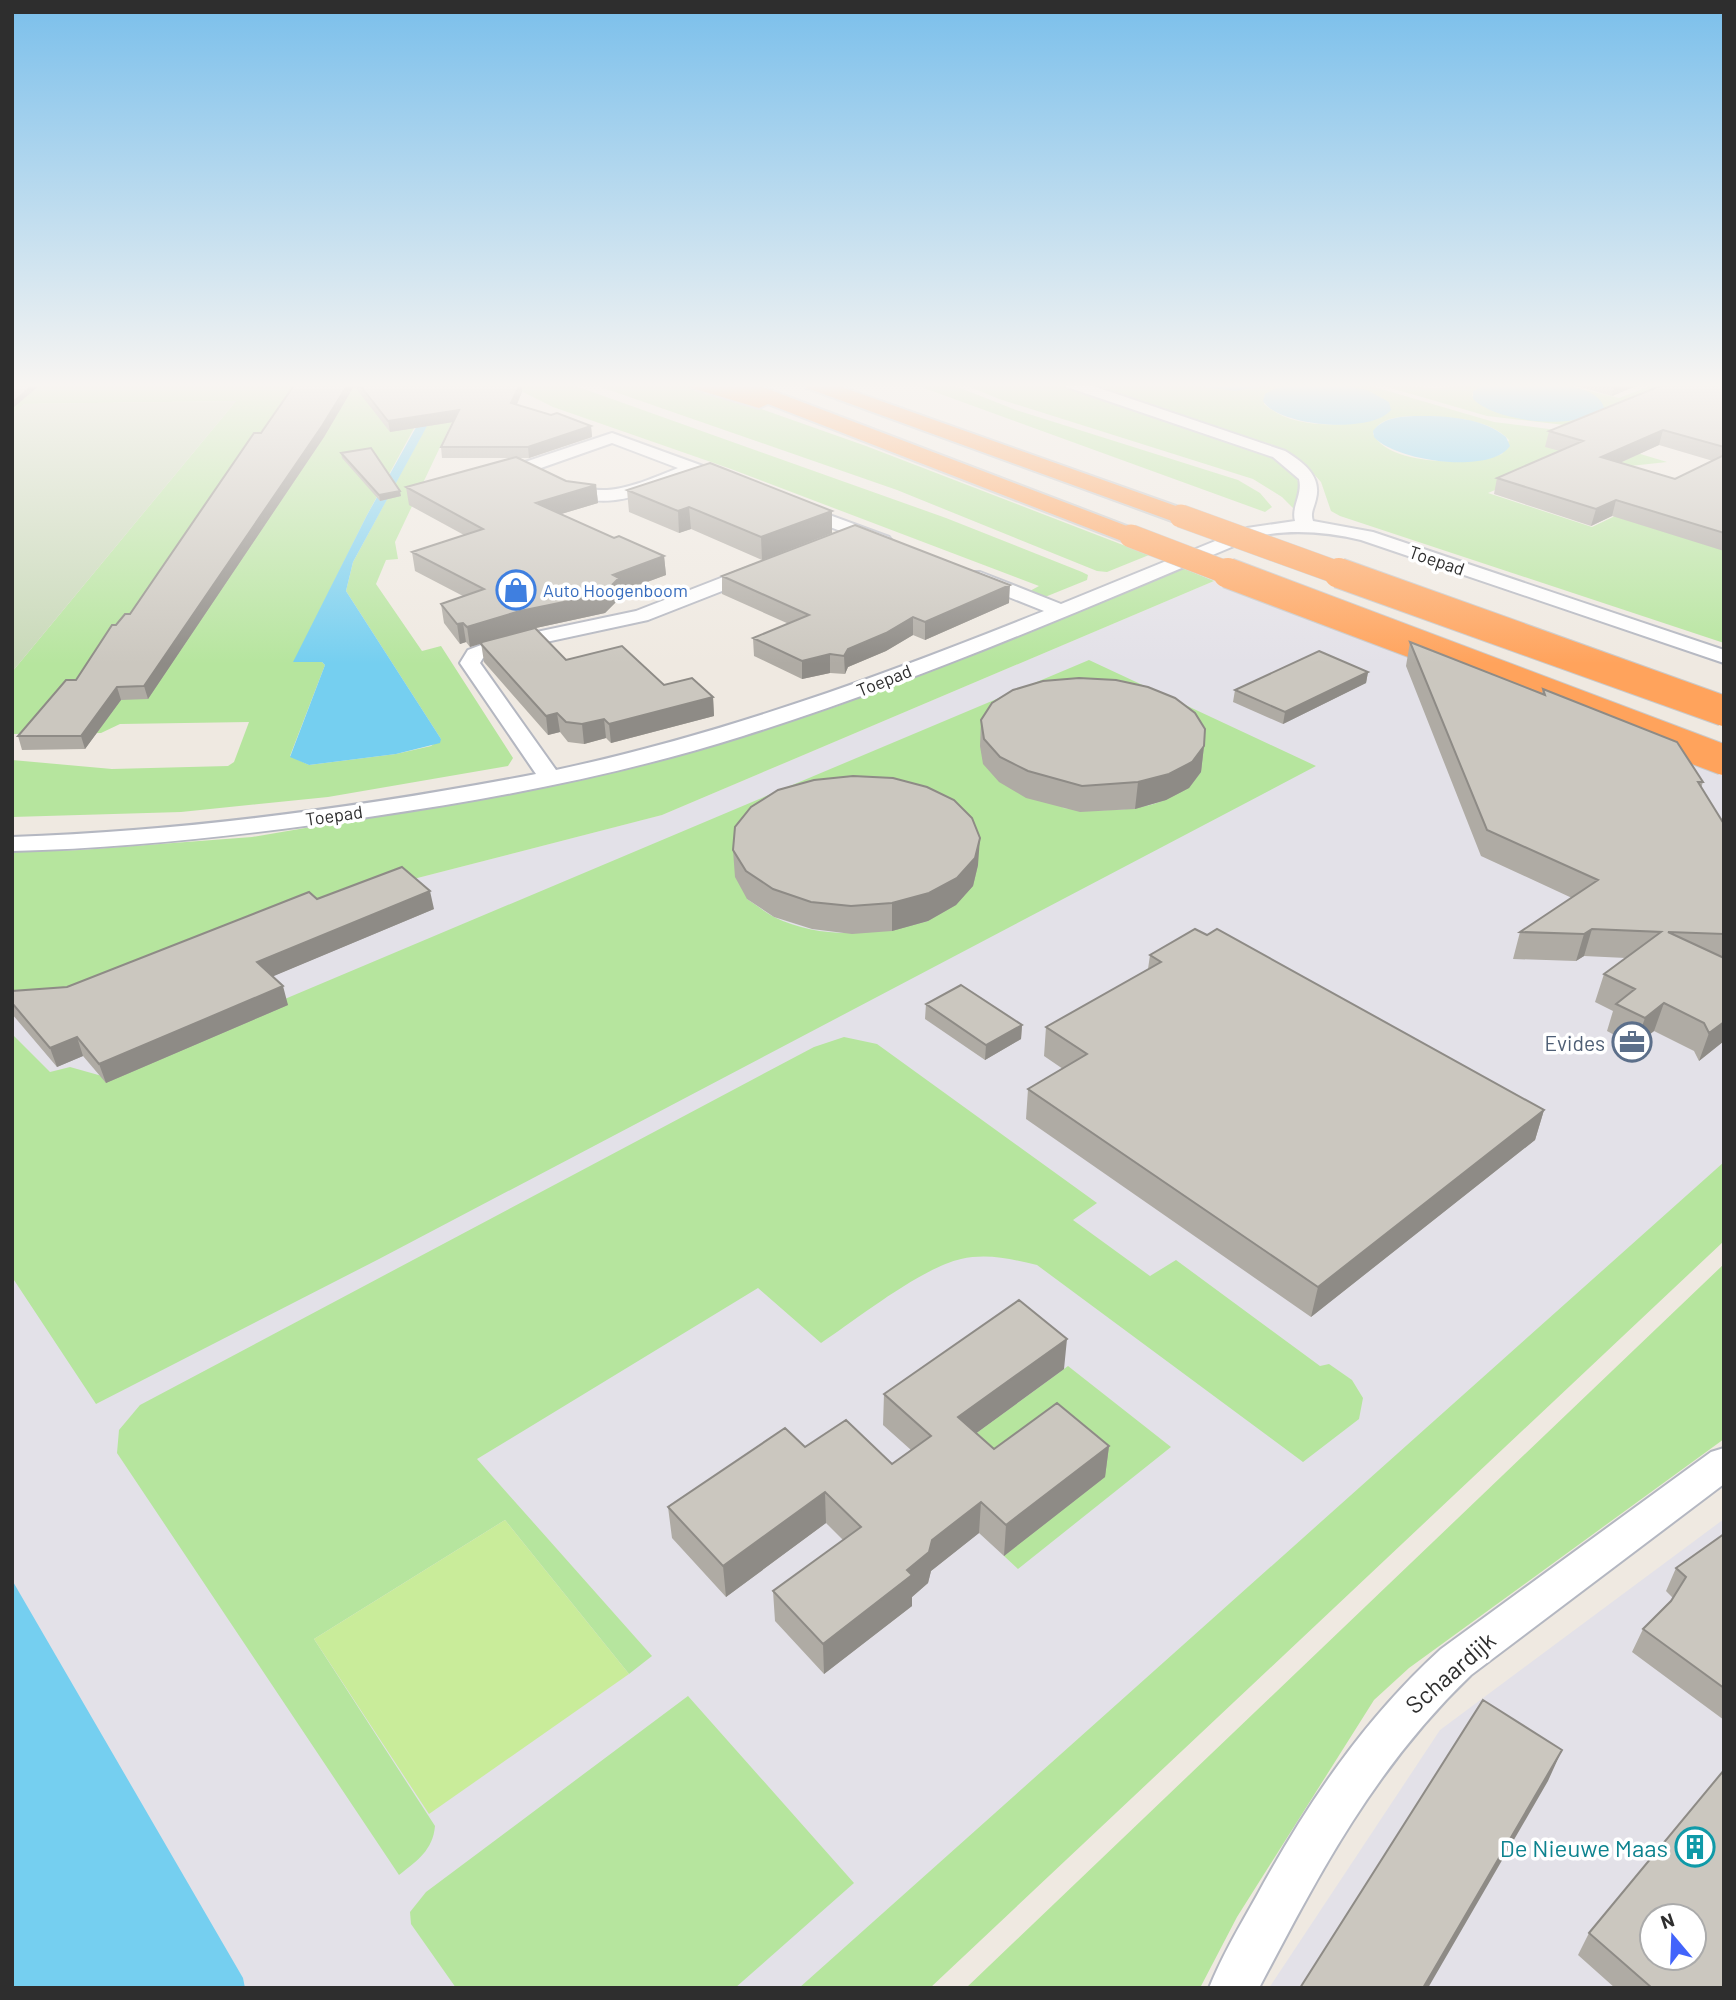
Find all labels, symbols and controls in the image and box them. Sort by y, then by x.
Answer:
street label: Toepad [1406,540,1468,580]
shop icon: Auto Hoogenboom [495,569,537,611]
place label: Auto Hoogenboom [543,579,688,601]
street label: Toepad [853,659,915,701]
street label: Toepad [304,800,364,830]
office icon: Evides [1611,1021,1653,1063]
place label: Evides [1544,1030,1605,1055]
street label: Schaardijk [1399,1625,1501,1719]
building icon: De Nieuwe Maas [1674,1826,1716,1868]
place label: De Nieuwe Maas [1500,1833,1668,1862]
north arrow [1638,1902,1708,1972]
text: N [1658,1908,1677,1933]

